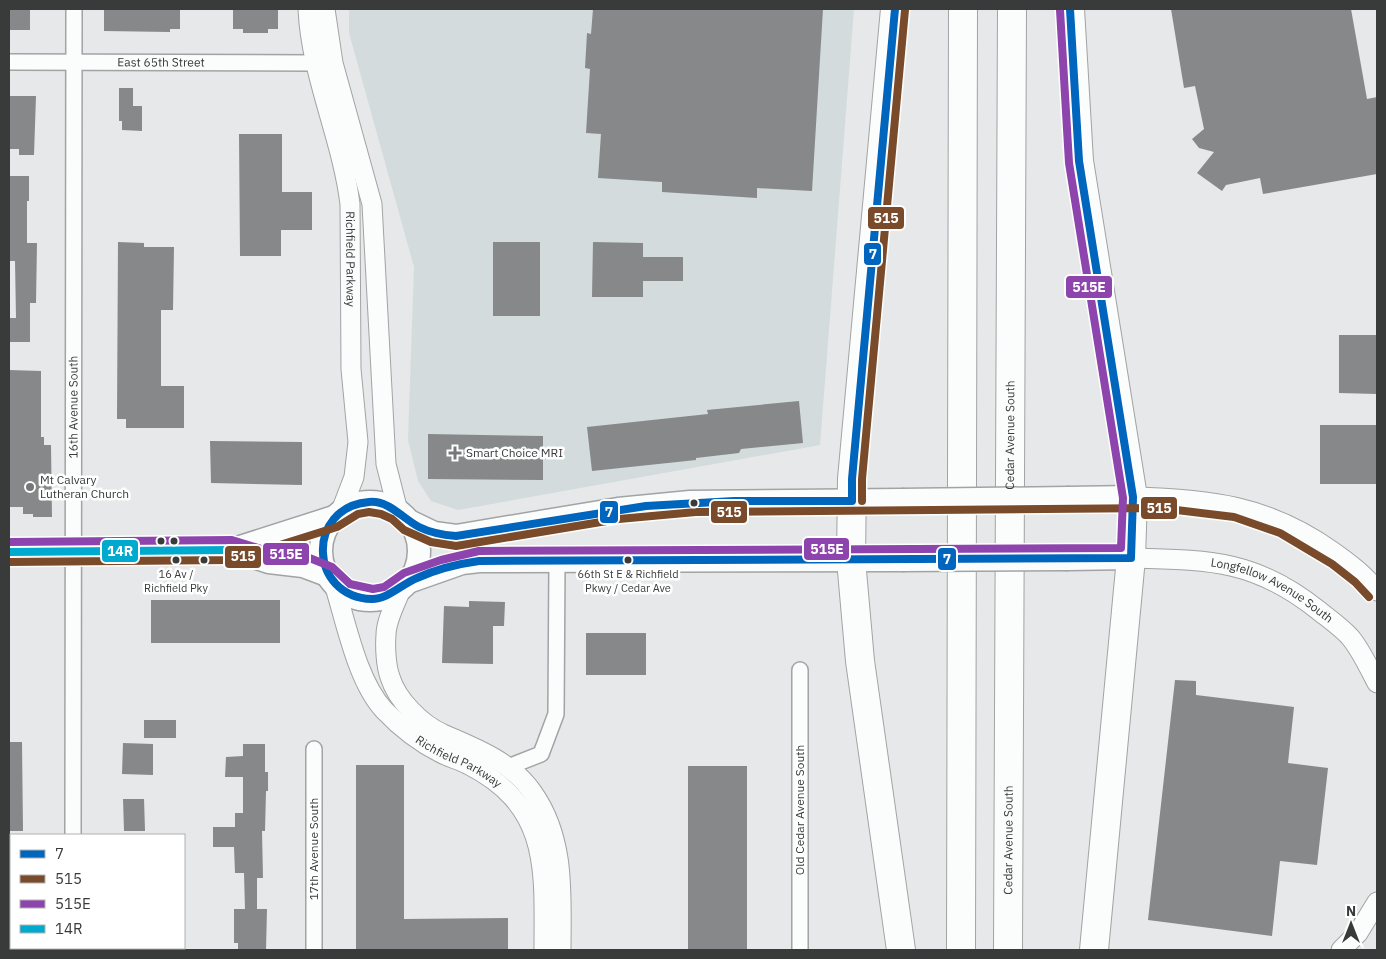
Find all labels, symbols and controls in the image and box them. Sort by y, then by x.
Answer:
street label: East 65th Street [117,54,205,70]
line badge: 515 [867,206,905,230]
text: 515 [873,209,899,227]
street label: Richfield Parkway [343,211,359,307]
line badge: 7 [863,242,882,266]
text: 7 [869,245,877,263]
line badge: 515E [1065,275,1113,299]
text: 515E [1072,278,1106,296]
street label: 16th Avenue South [65,356,81,458]
street label: Cedar Avenue South [1002,380,1017,490]
place label: Smart Choice MRI [466,445,563,460]
marker: Smart Choice MRI [448,446,462,460]
place label: Mt Calvary Lutheran Church [40,472,129,501]
marker: Mt Calvary Lutheran Church [24,481,36,493]
line badge: 515 [1140,496,1178,520]
unlabelled marker [689,498,699,508]
text: 515 [1146,499,1172,517]
line badge: 7 [599,500,619,524]
line badge: 515 [710,500,748,524]
text: 7 [605,503,613,521]
text: 515 [716,503,742,521]
unlabelled marker [156,536,166,546]
unlabelled marker [169,536,179,546]
line badge: 515E [803,537,850,561]
line badge: 14R [101,539,139,563]
text: 515E [810,540,844,558]
text: 14R [107,542,133,560]
line badge: 515E [262,542,310,566]
line badge: 515 [224,545,262,569]
text: 515E [269,545,303,563]
text: 515 [230,547,256,565]
line badge: 7 [937,547,957,571]
text: 7 [943,550,951,568]
street label: Longfellow Avenue South [1210,554,1336,626]
marker: 16 Av / Richfield Pky [171,555,181,565]
unlabelled marker [199,555,209,565]
marker: 66th St E & Richfield Pkwy / Cedar Ave [623,555,633,565]
place label: 16 Av / Richfield Pky [144,567,208,595]
place label: 66th St E & Richfield Pkwy / Cedar Ave [577,567,679,595]
street label: Richfield Parkway [413,732,505,791]
street label: Old Cedar Avenue South [792,745,807,875]
street label: Cedar Avenue South [1000,785,1016,895]
street label: 17th Avenue South [306,798,321,900]
legend [10,834,185,949]
text: 7 [55,844,64,863]
text: 515 [55,869,82,888]
text: 515E [55,894,91,913]
north arrow [1326,899,1376,949]
text: N [1346,902,1356,920]
text: 14R [55,919,83,938]

